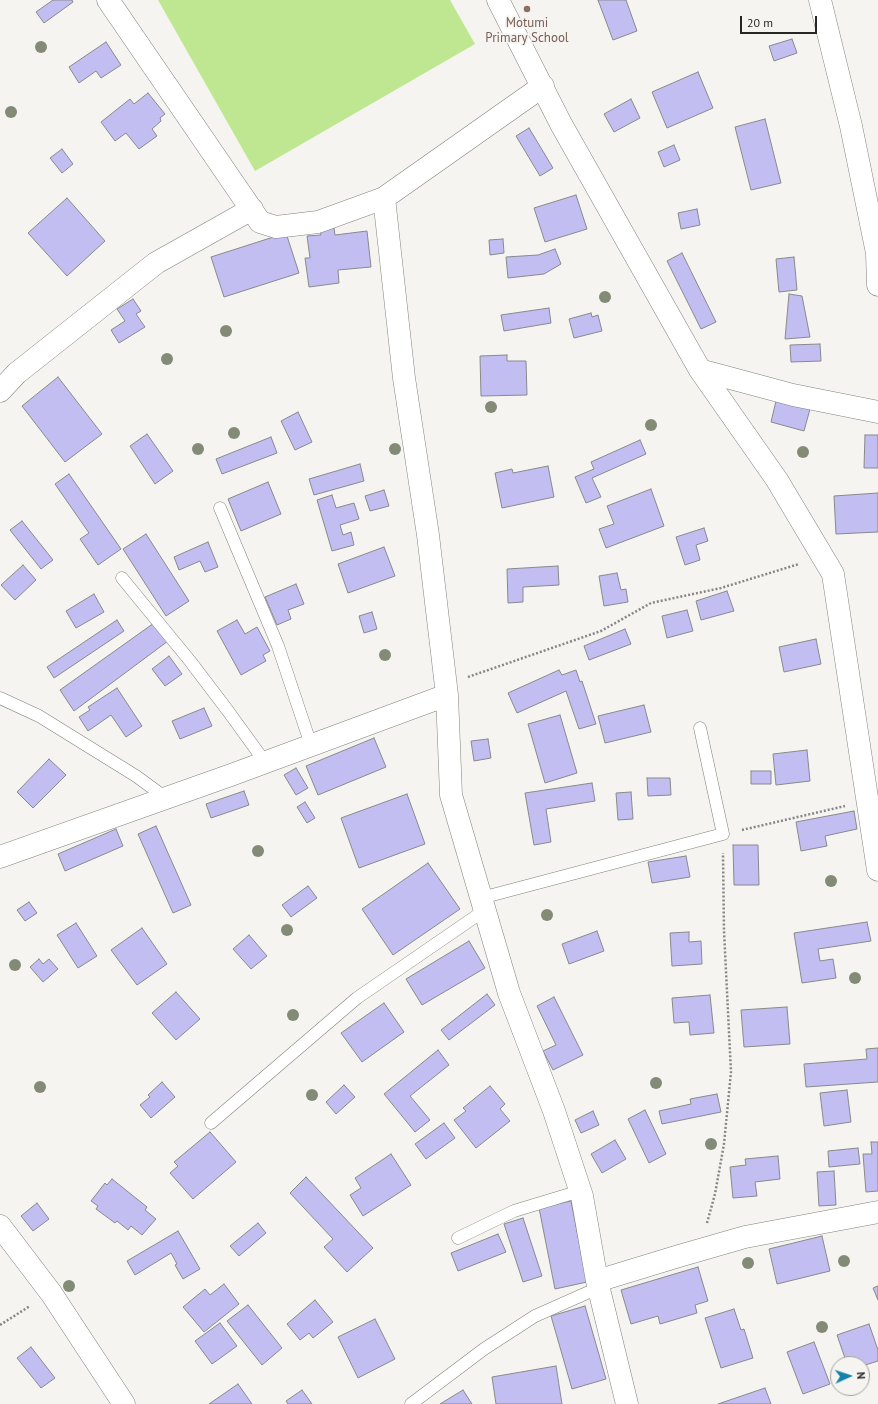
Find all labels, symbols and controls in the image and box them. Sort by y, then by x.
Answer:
marker: Motumi Primary School [522,4,532,14]
scale bar [742,8,819,34]
place label: Motumi Primary School [485,15,569,46]
text: 20 m [747,15,773,30]
north arrow [830,1356,870,1396]
text: N [854,1371,868,1379]

